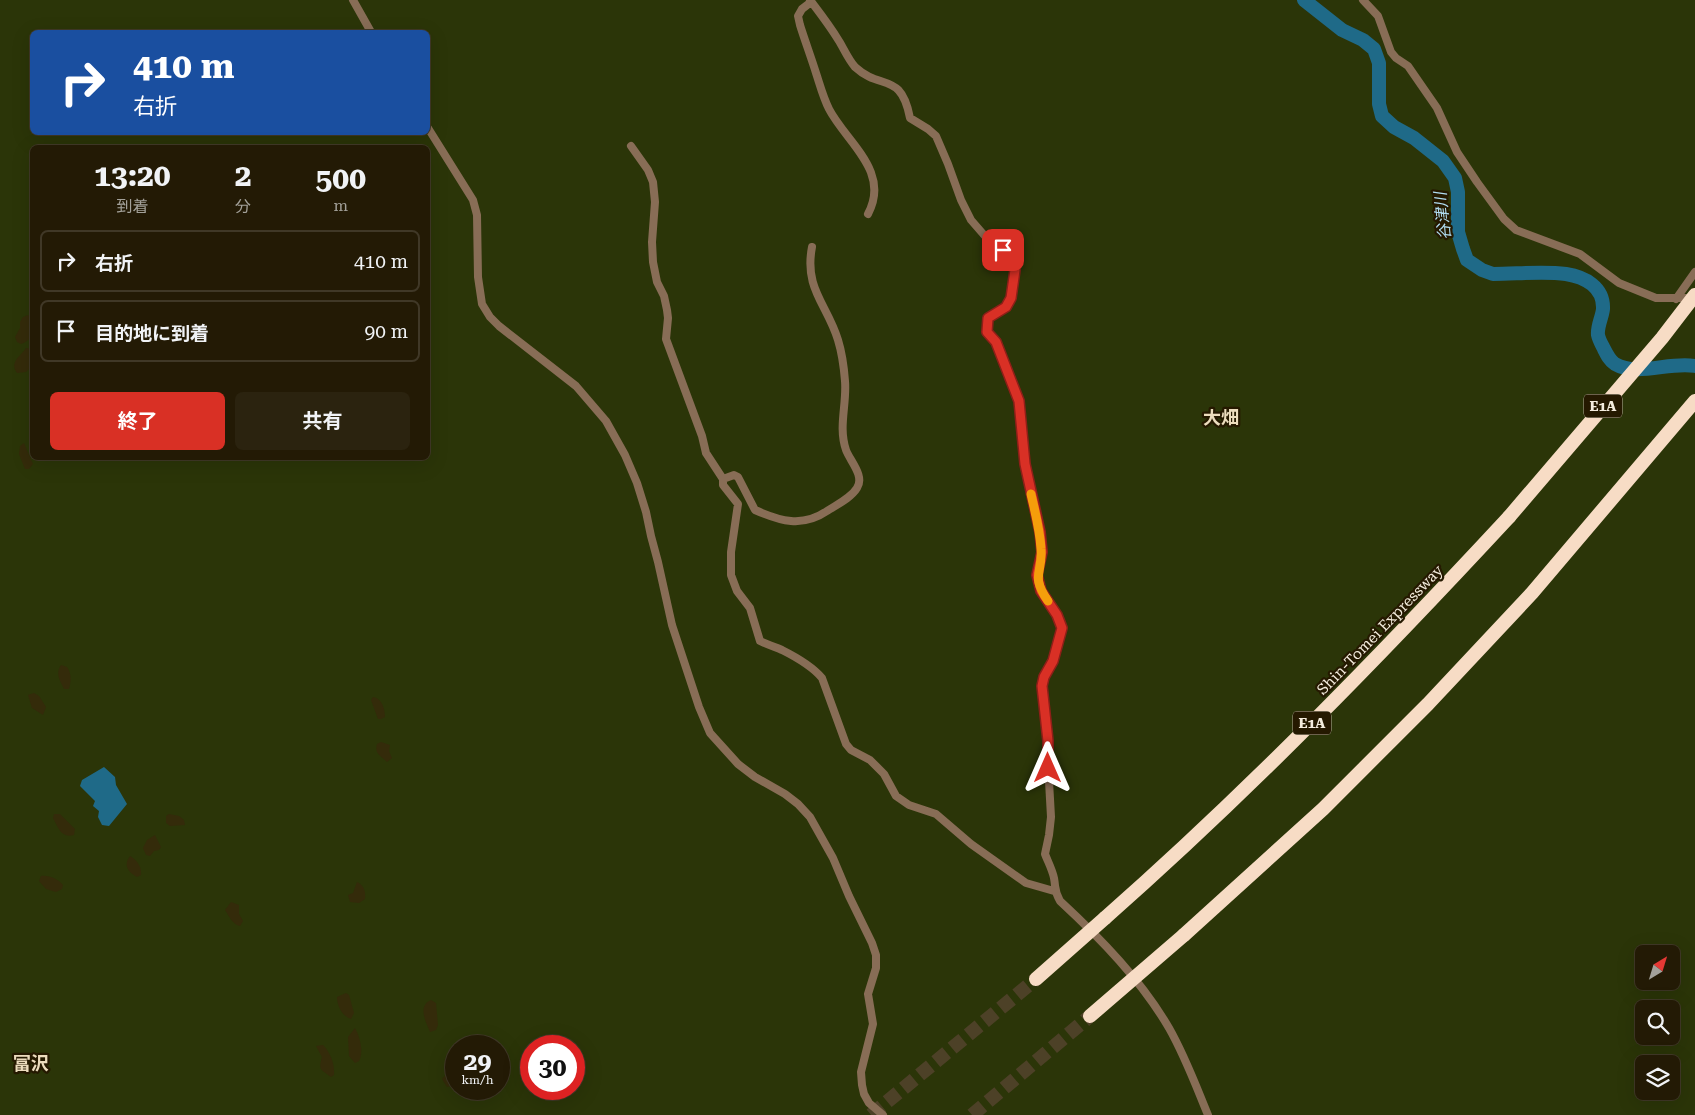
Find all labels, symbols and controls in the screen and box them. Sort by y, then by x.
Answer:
text: 410 m [133,46,234,87]
icon: right [50,50,115,115]
text: 右折 [133,94,177,119]
text: 13:20 [94,158,171,193]
text: 2 [235,158,252,193]
text: 500 [316,161,366,196]
water label: 谷津川 [1430,189,1454,241]
text: m [333,196,348,215]
text: 到着 [116,197,148,216]
text: 分 [235,197,251,216]
pin [982,229,1024,271]
icon: arrive [989,236,1017,264]
icon: right [52,247,80,275]
text: 410 m [354,250,408,273]
text: 右折 [95,252,133,275]
icon: arrive [52,317,80,345]
text: 90 m [365,320,408,343]
text: 目的地に到着 [95,322,209,345]
button: 終了 [50,392,225,450]
button: 共有 [235,392,410,450]
road number: E1A [1584,394,1622,418]
district label: 大畑 [1203,407,1239,428]
street label: Shin-Tomei Expressway [1313,561,1447,699]
road number: E1A [1293,711,1331,734]
position arrow [1021,741,1073,793]
north arrow [1635,945,1680,990]
map controls [1635,945,1680,1100]
button: search [1635,1000,1680,1045]
speed limit sign: 30 [520,1035,585,1100]
text: 29 [463,1047,492,1076]
district label: 富沢 [13,1053,49,1074]
button: layers [1635,1055,1680,1100]
text: km/h [461,1073,494,1087]

